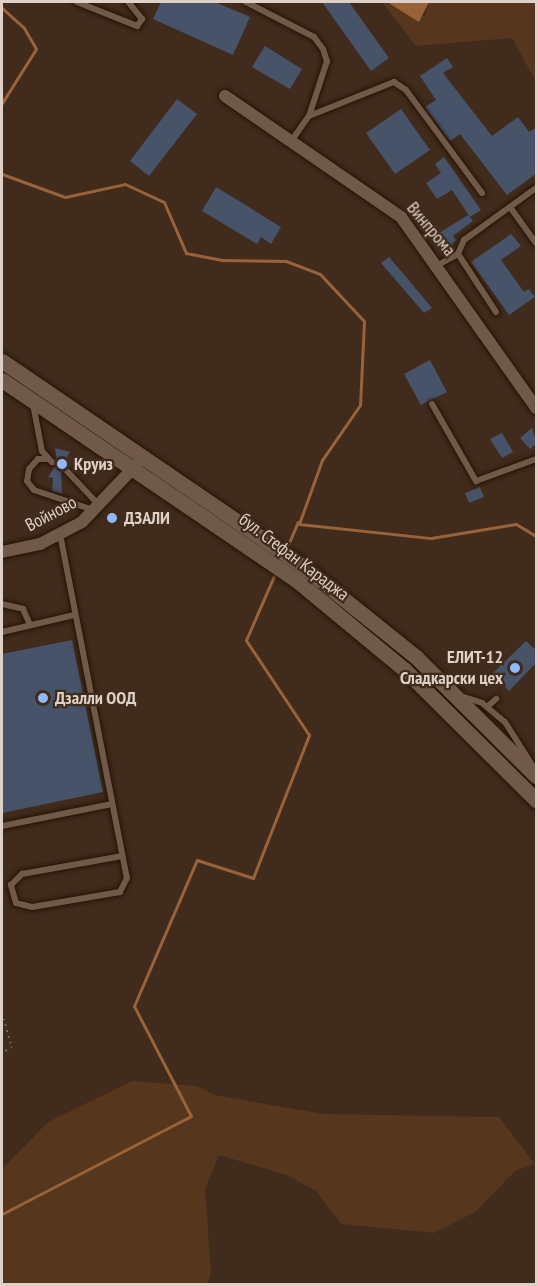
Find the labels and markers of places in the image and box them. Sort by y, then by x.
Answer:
place label: Круиз [74,453,113,475]
marker: Круиз [55,457,69,471]
place label: ДЗАЛИ [124,507,170,529]
marker: ДЗАЛИ [105,511,119,525]
place label: ЕЛИТ-12 Сладкарски цех [400,647,503,690]
marker: ЕЛИТ-12 Сладкарски цех [508,661,522,675]
place label: Дзалли ООД [55,687,137,709]
marker: Дзалли ООД [36,691,50,705]

